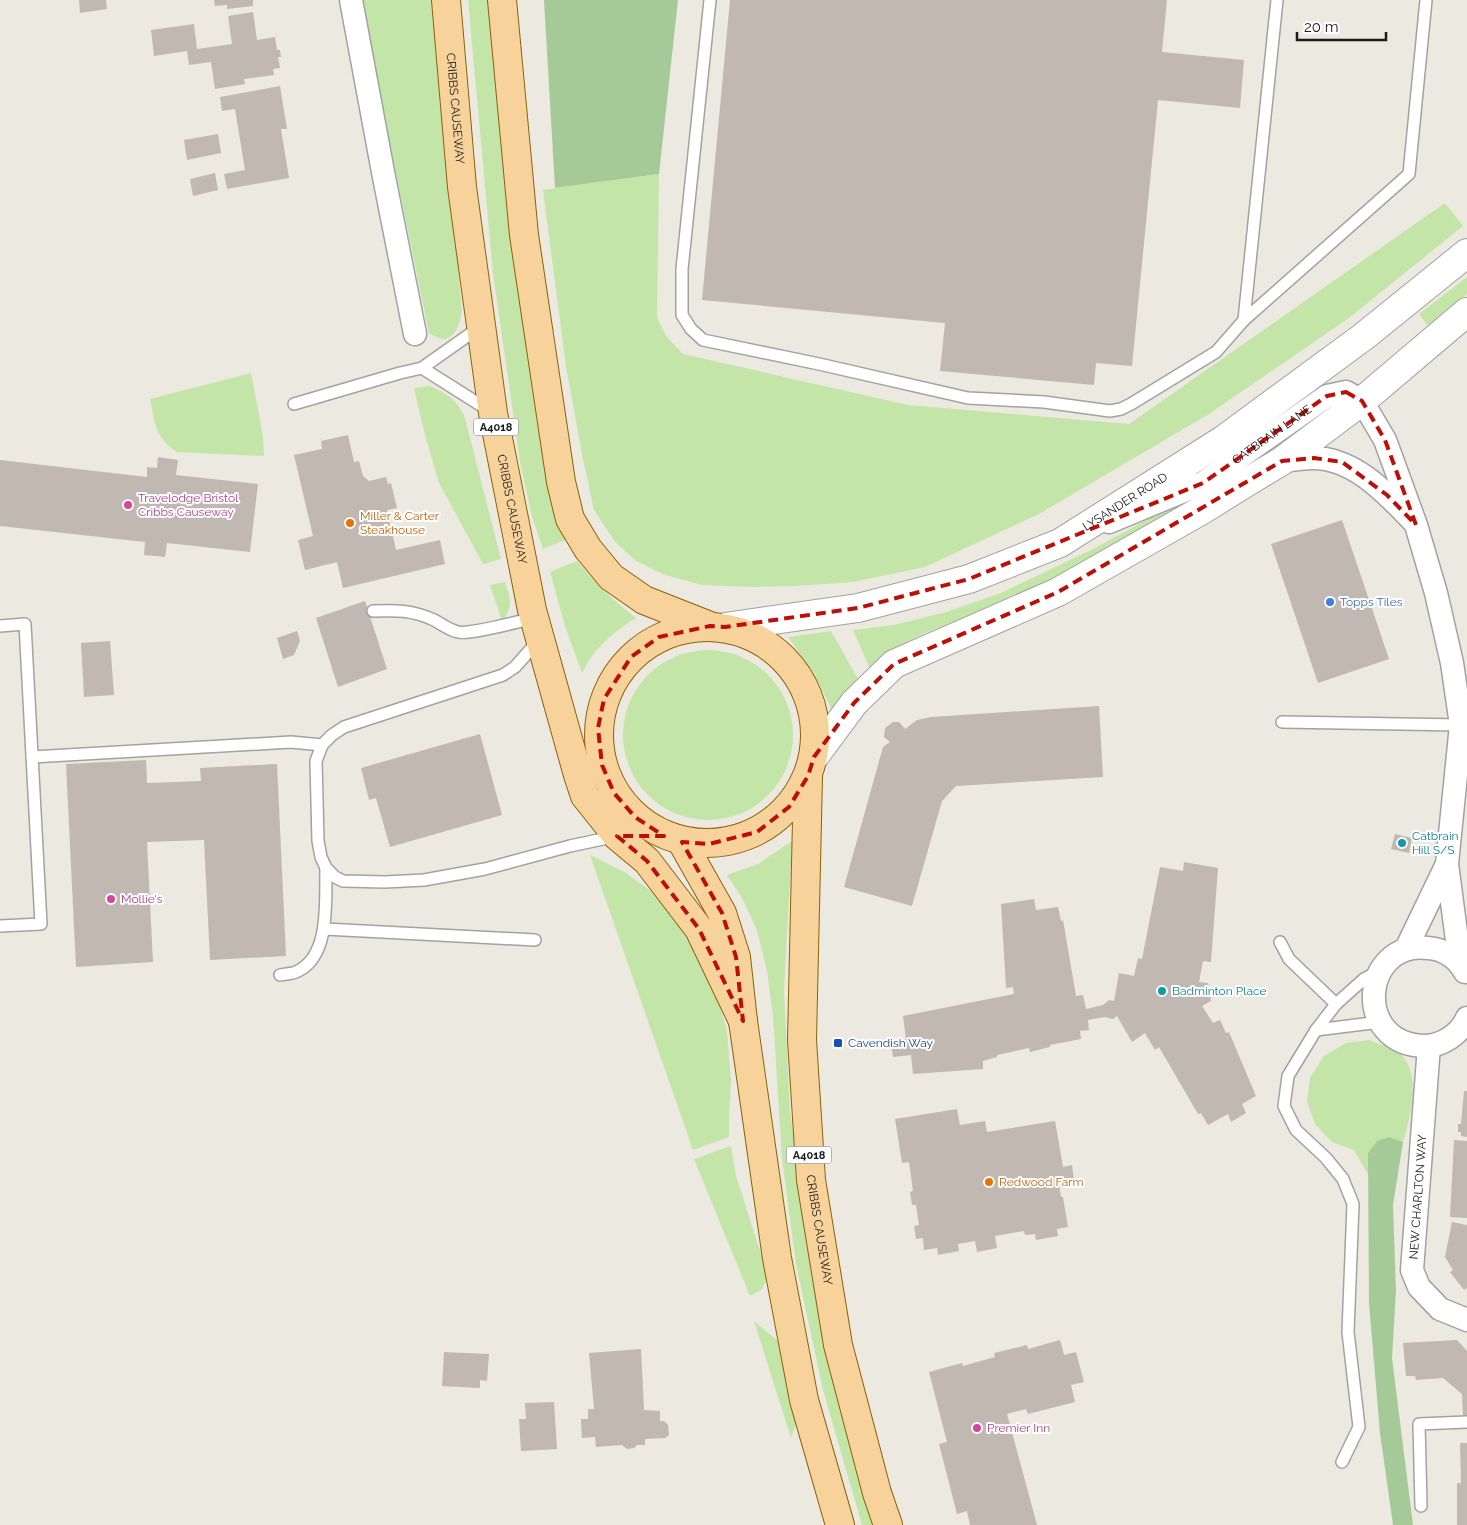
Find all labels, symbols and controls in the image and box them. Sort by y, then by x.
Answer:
scale bar [1297,10,1386,42]
text: 20 m [1304,18,1339,36]
street label: CRIBBS CAUSEWAY [444,52,467,165]
street label: CATBRAIN LANE [1230,402,1314,467]
road number: A4018 [474,418,518,436]
street label: CRIBBS CAUSEWAY [494,453,530,566]
street label: LYSANDER ROAD [1080,470,1171,534]
place label: Travelodge Bristol Cribbs Causeway [138,491,239,519]
marker: Travelodge Bristol Cribbs Causeway [122,499,134,511]
place label: Miller & Carter Steakhouse [360,509,440,537]
marker: Miller & Carter Steakhouse [344,517,356,529]
place label: Topps Tiles [1340,595,1403,609]
marker: Topps Tiles [1324,596,1336,608]
place label: Catbrain Hill S/S [1412,829,1459,857]
marker: Catbrain Hill S/S [1396,837,1408,849]
place label: Mollie's [121,892,163,906]
marker: Mollie's [105,893,117,905]
place label: Badminton Place [1172,984,1267,998]
marker: Badminton Place [1156,985,1168,997]
place label: Cavendish Way [848,1036,934,1050]
marker: Cavendish Way [832,1037,844,1049]
street label: NEW CHARLTON WAY [1407,1134,1429,1260]
road number: A4018 [786,1146,832,1164]
street label: CRIBBS CAUSEWAY [804,1174,835,1286]
place label: Redwood Farm [999,1175,1084,1189]
marker: Redwood Farm [983,1176,995,1188]
place label: Premier Inn [987,1421,1050,1435]
marker: Premier Inn [971,1422,983,1434]

